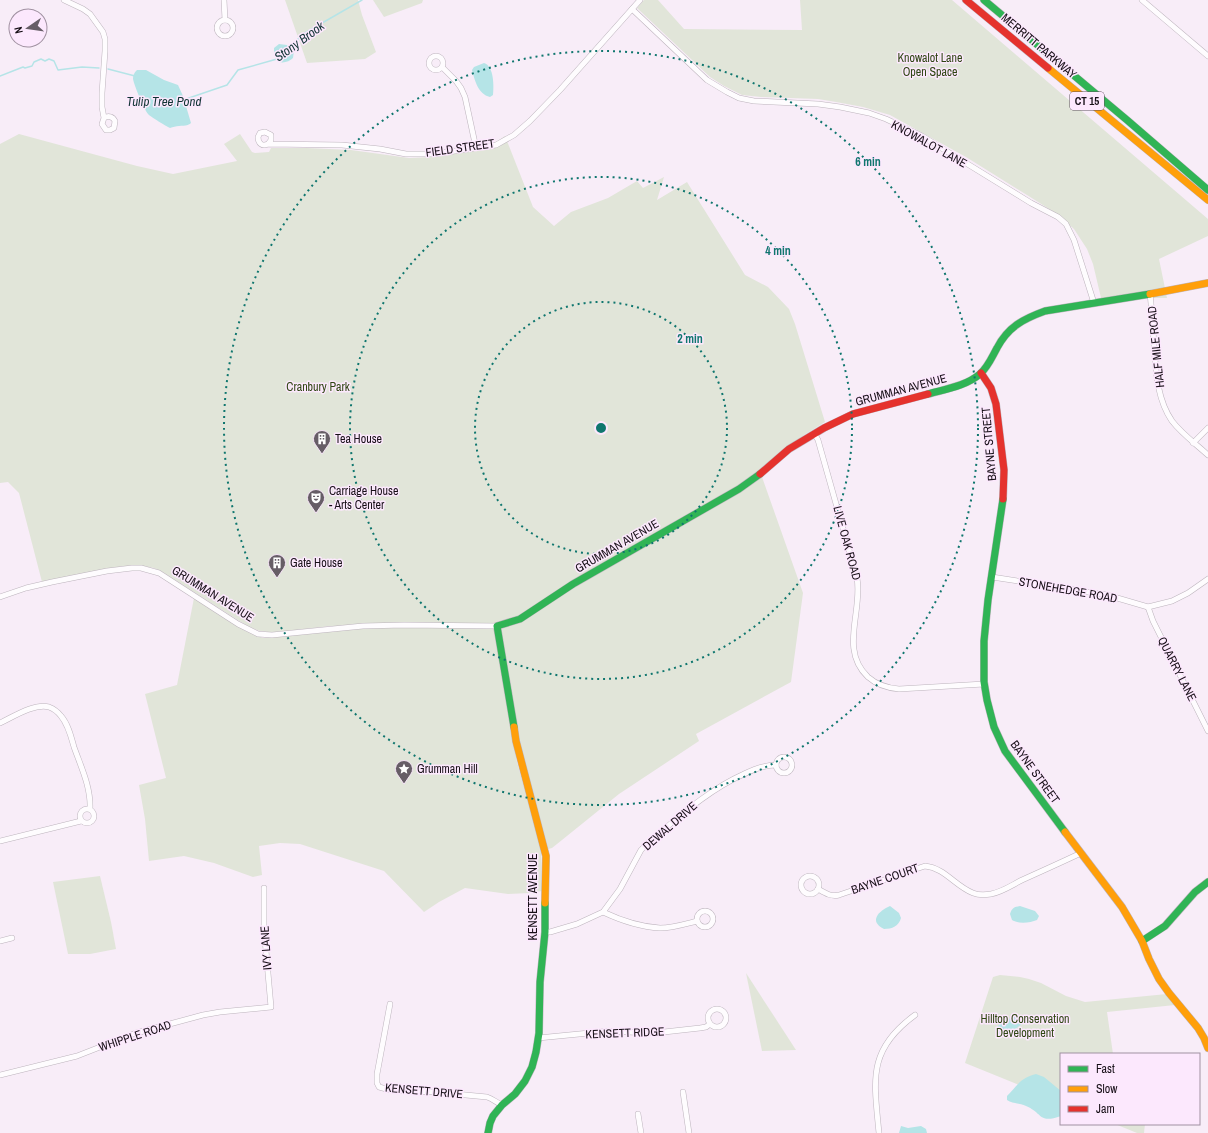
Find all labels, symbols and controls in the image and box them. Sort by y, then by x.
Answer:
north arrow [8,8,48,48]
street label: MERRITT PARKWAY [998,10,1080,83]
water label: Stony Brook [271,17,328,65]
text: N [11,26,26,35]
park label: Knowalot Lane Open Space [897,50,963,80]
road number: CT 15 [1070,92,1104,110]
water label: Tulip Tree Pond [127,93,201,110]
street label: KNOWALOT LANE [888,117,970,171]
street label: FIELD STREET [424,135,496,161]
text: 6 min [855,154,881,170]
text: 4 min [765,243,791,259]
street label: HALF MILE ROAD [1144,305,1168,389]
text: 2 min [677,331,703,347]
street label: GRUMMAN AVENUE [854,370,948,410]
park label: Cranbury Park [286,379,350,395]
street label: BAYNE STREET [978,406,1000,482]
centre of rings [594,421,608,435]
building icon: Tea House [312,429,332,454]
place label: Tea House [335,431,382,447]
place label: Carriage House - Arts Center [329,483,398,513]
theatre icon: Carriage House - Arts Center [306,488,326,513]
street label: LIVE OAK ROAD [829,504,865,582]
street label: GRUMMAN AVENUE [572,516,662,576]
building icon: Gate House [267,553,287,578]
place label: Gate House [290,555,343,571]
street label: GRUMMAN AVENUE [169,562,257,626]
street label: STONEHEDGE ROAD [1017,573,1119,607]
street label: QUARRY LANE [1154,634,1200,704]
street label: BAYNE STREET [1007,737,1063,807]
place icon: Grumman Hill [394,759,414,784]
place label: Grumman Hill [417,761,478,777]
street label: DEWAL DRIVE [639,798,701,854]
street label: KENSETT AVENUE [525,853,541,941]
street label: BAYNE COURT [849,860,921,898]
street label: IVY LANE [256,925,276,971]
park label: Hilltop Conservation Development [980,1011,1070,1041]
street label: WHIPPLE ROAD [97,1017,173,1055]
street label: KENSETT RIDGE [585,1024,665,1042]
legend [1060,1053,1200,1125]
text: Fast [1096,1061,1115,1077]
street label: KENSETT DRIVE [384,1080,464,1102]
text: Slow [1096,1081,1118,1097]
text: Jam [1096,1101,1115,1117]

